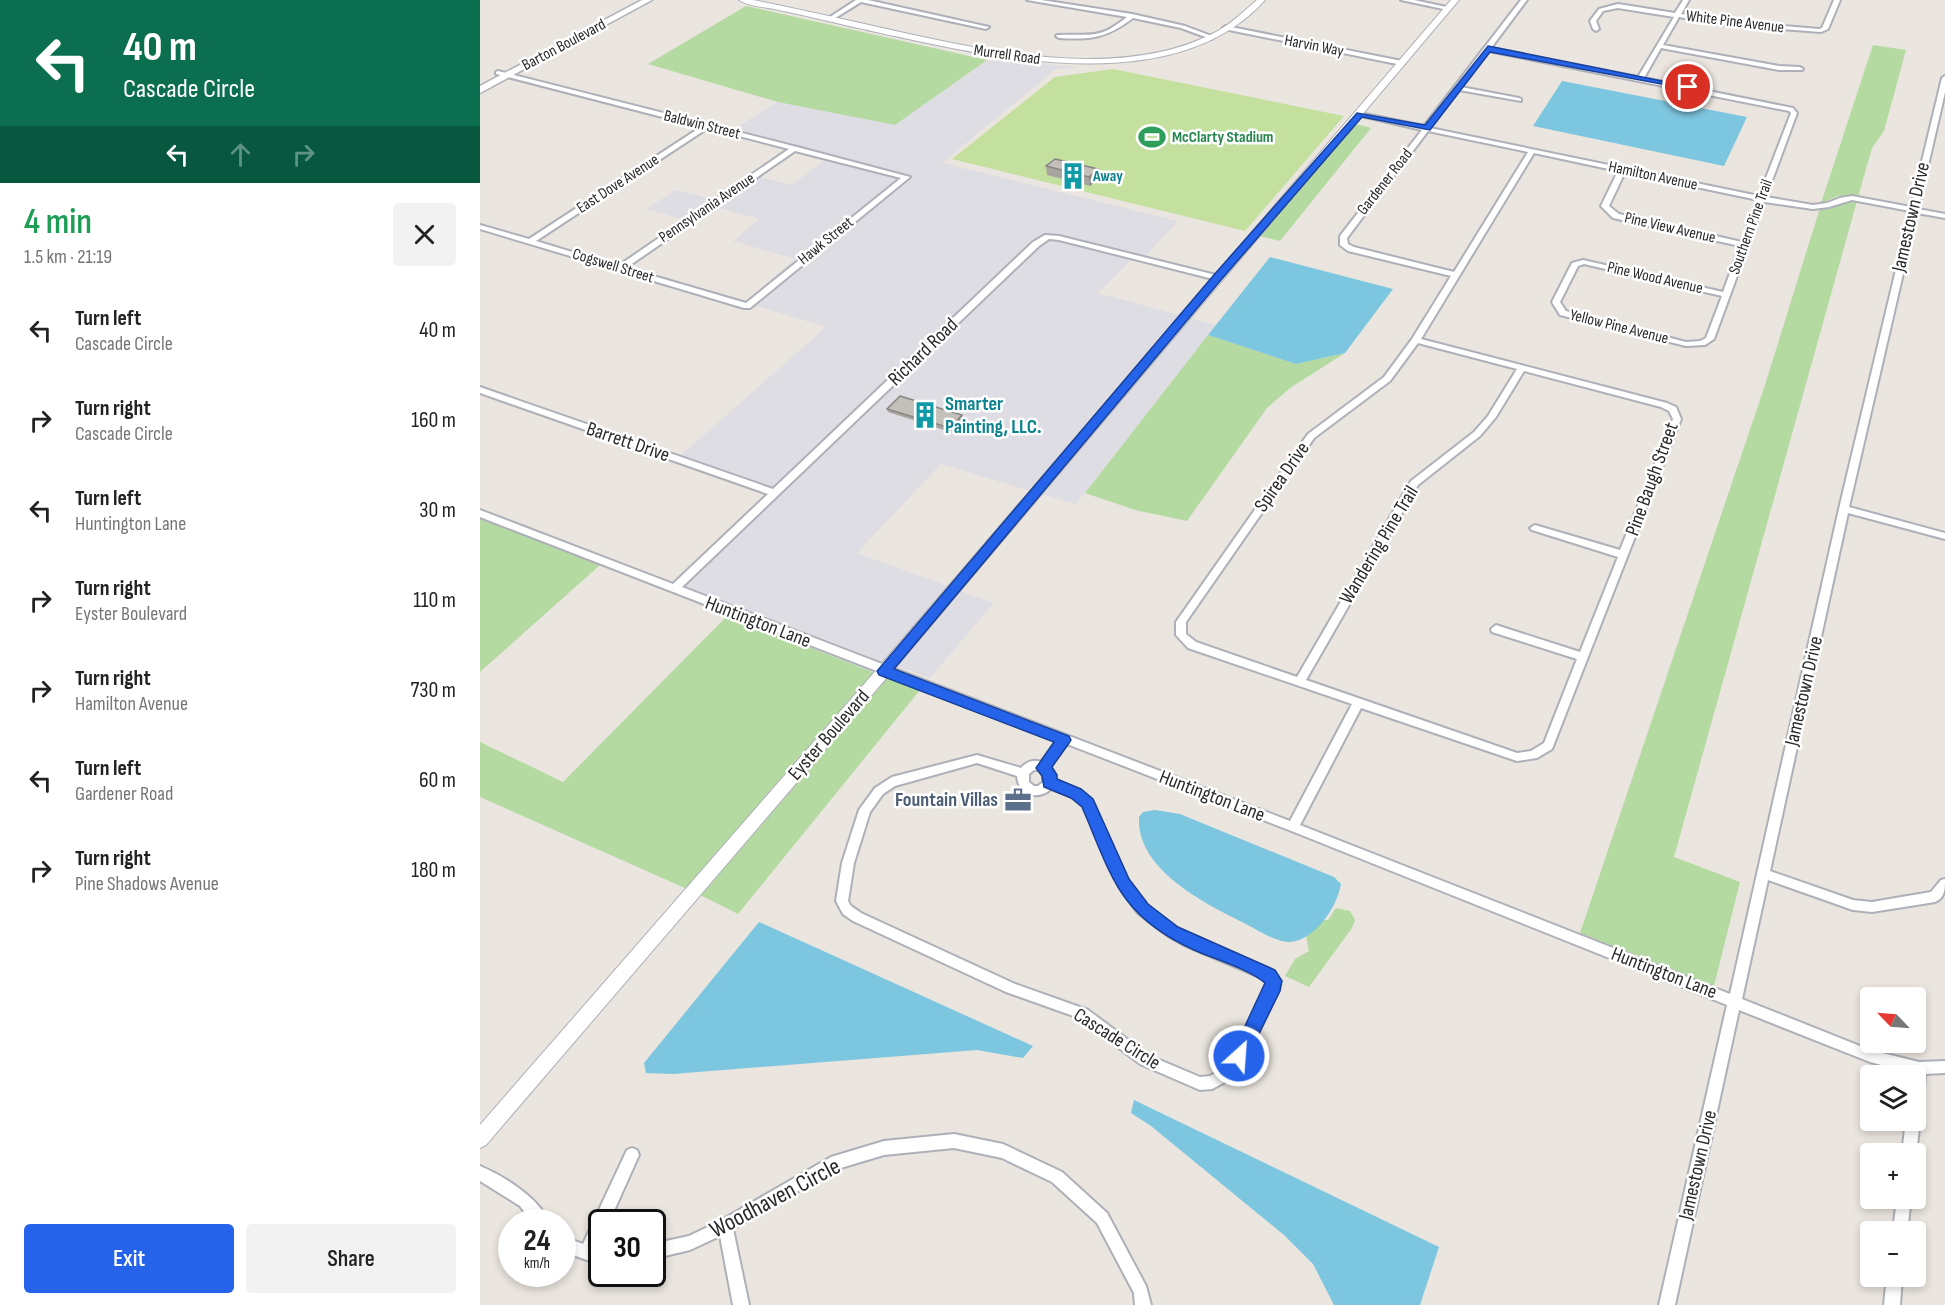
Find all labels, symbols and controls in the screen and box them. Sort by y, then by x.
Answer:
street label: White Pine Avenue [1685,7,1785,37]
street label: Barton Boulevard [519,15,609,75]
text: 40 m [123,22,197,73]
icon: left [24,24,102,102]
street label: Harvin Way [1283,31,1345,61]
street label: Murrell Road [973,41,1041,69]
pin [1662,61,1713,112]
icon: arrive [1671,70,1704,103]
text: Cascade Circle [123,73,255,105]
street label: Baldwin Street [662,106,742,144]
sports icon: McClarty Stadium [1137,122,1167,152]
place label: McClarty Stadium [1172,128,1273,147]
icon: left [161,138,194,171]
icon: ahead [224,138,257,171]
icon: right [287,138,320,171]
street label: Gardener Road [1353,145,1417,219]
street label: East Dove Avenue [573,150,663,218]
street label: Hamilton Avenue [1607,157,1699,195]
street label: Jamestown Drive [1886,160,1935,275]
building icon: Away [1058,161,1088,191]
place label: Away [1092,167,1123,186]
street label: Pennsylvania Avenue [655,169,759,247]
street label: Southern Pine Trail [1725,177,1777,277]
text: 4 min [24,201,92,244]
button: close [393,203,456,266]
street label: Pine View Avenue [1623,208,1717,248]
street label: Hawk Street [795,213,858,269]
text: 1.5 km · 21:19 [24,245,112,269]
street label: Cogswell Street [570,245,656,287]
street label: Pine Wood Avenue [1605,258,1705,298]
text: Turn left [75,305,141,332]
street label: Yellow Pine Avenue [1568,306,1670,348]
street label: Richard Road [883,313,963,391]
icon: left [24,314,57,347]
text: 40 m [419,317,456,344]
text: Cascade Circle [75,332,173,356]
place label: Smarter Painting, LLC. [945,392,1042,439]
text: Turn right [75,395,151,422]
building icon: Smarter Painting, LLC. [910,400,940,430]
icon: right [24,404,57,437]
text: 160 m [411,407,456,434]
street label: Barrett Drive [583,417,673,467]
street label: Pine Baugh Street [1620,419,1684,539]
text: Cascade Circle [75,422,173,446]
street label: Spirea Drive [1249,437,1315,517]
street label: Wandering Pine Trail [1334,482,1424,608]
text: Turn left [75,485,141,512]
icon: left [24,494,57,527]
text: 30 m [419,497,456,524]
text: Huntington Lane [75,512,186,536]
text: Turn right [75,575,151,602]
icon: right [24,584,57,617]
text: 110 m [413,587,456,614]
street label: Huntington Lane [702,591,814,653]
text: Eyster Boulevard [75,602,187,626]
street label: Jamestown Drive [1779,634,1828,749]
text: Turn right [75,665,151,692]
icon: right [24,674,57,707]
text: 730 m [411,677,456,704]
street label: Eyster Boulevard [783,685,875,785]
text: Hamilton Avenue [75,692,188,716]
text: Turn left [75,755,141,782]
icon: left [24,764,57,797]
street label: Huntington Lane [1156,765,1268,827]
text: 60 m [419,767,456,794]
text: Gardener Road [75,782,173,806]
office icon: Fountain Villas [1003,785,1033,815]
place label: Fountain Villas [895,788,998,812]
text: Turn right [75,845,151,872]
icon: right [24,854,57,887]
text: 180 m [411,857,456,884]
text: Pine Shadows Avenue [75,872,219,896]
street label: Huntington Lane [1608,942,1720,1004]
north arrow [1860,987,1926,1053]
map controls [1860,987,1926,1287]
street label: Cascade Circle [1069,1003,1165,1075]
position arrow [1207,1024,1271,1088]
button: layers [1860,1065,1926,1131]
street label: Jamestown Drive [1673,1108,1722,1223]
button: + [1860,1143,1926,1209]
street label: Woodhaven Circle [705,1151,845,1245]
speed limit sign: 30 [588,1209,666,1287]
button: − [1860,1221,1926,1287]
text: 24 [524,1223,550,1259]
button: Exit [24,1224,234,1293]
button: Share [246,1224,456,1293]
text: km/h [524,1254,550,1273]

